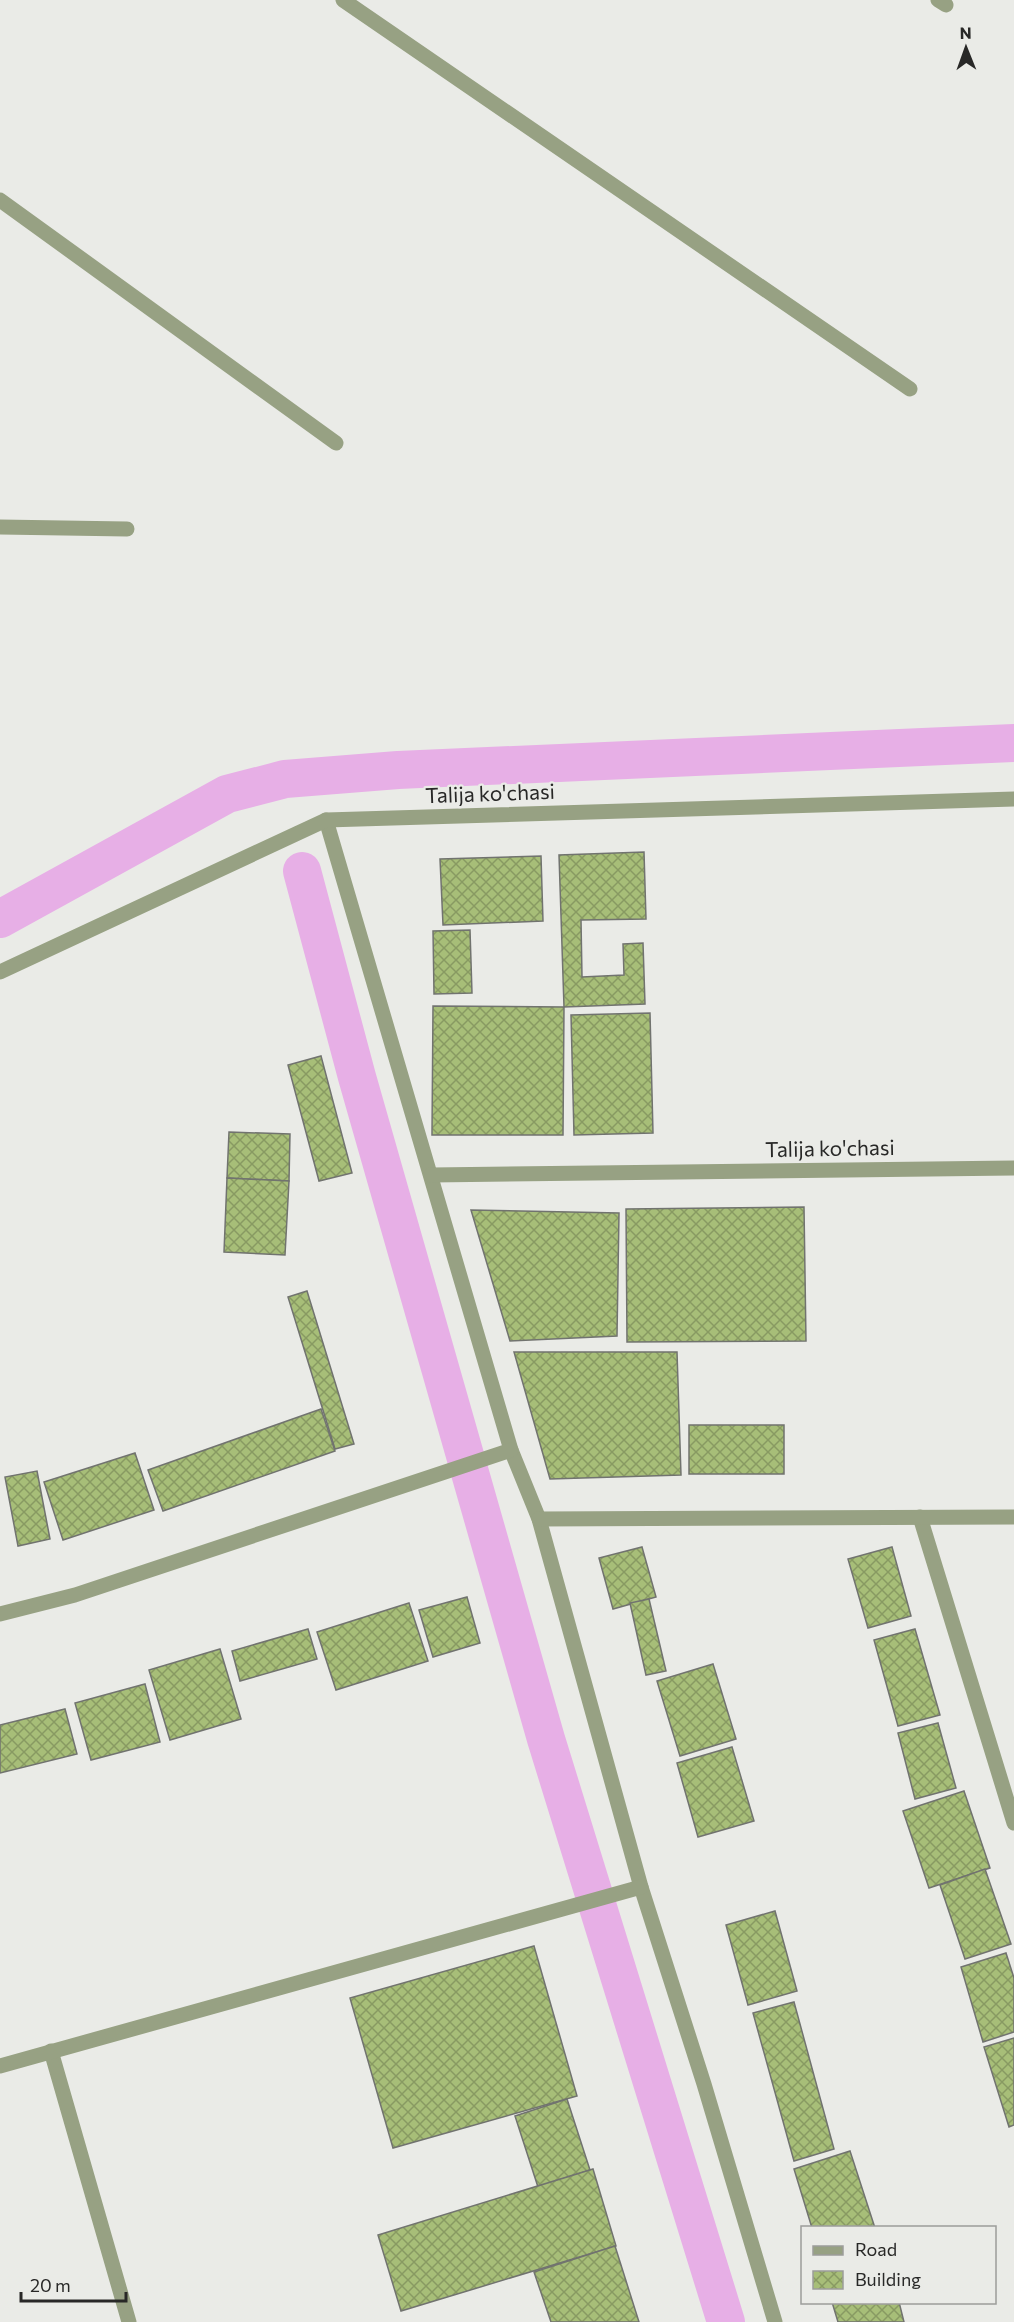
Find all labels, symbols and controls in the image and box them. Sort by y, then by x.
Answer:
north arrow [936,18,996,78]
text: N [960,23,972,42]
street label: Talija ko'chasi [425,778,555,807]
street label: Talija ko'chasi [765,1134,895,1161]
legend [801,2226,996,2304]
text: Road [855,2238,897,2260]
scale bar [21,2265,126,2303]
text: Building [855,2268,921,2290]
text: 20 m [30,2274,71,2296]

